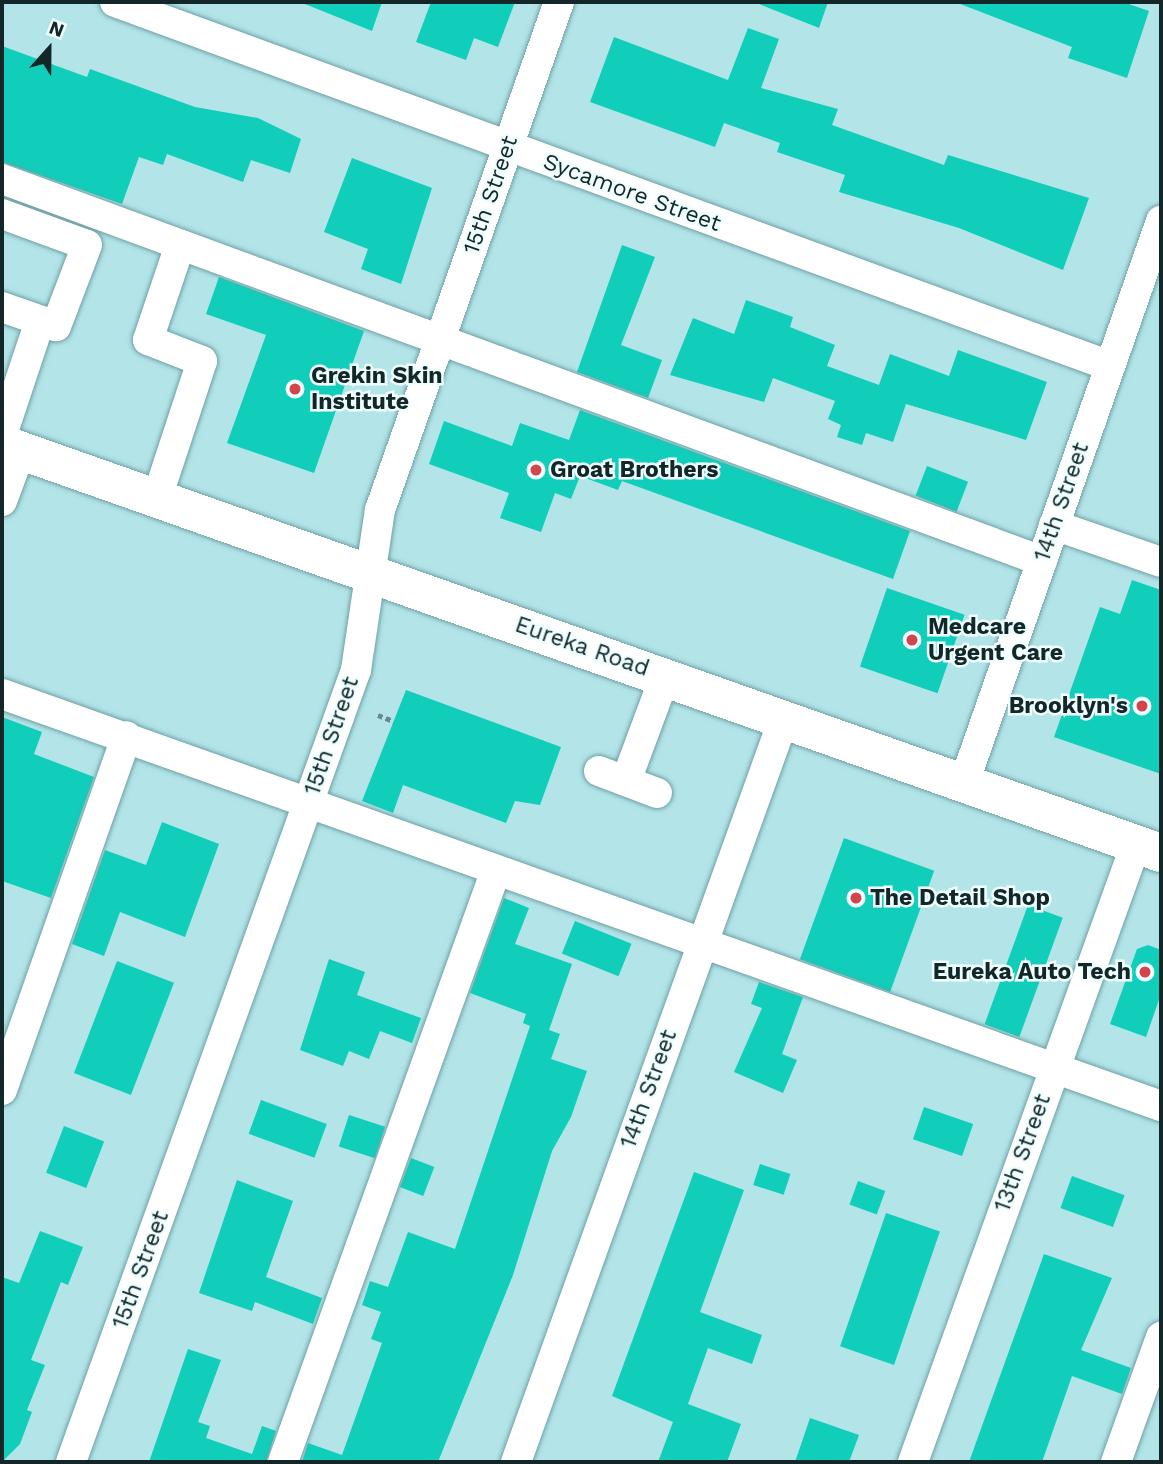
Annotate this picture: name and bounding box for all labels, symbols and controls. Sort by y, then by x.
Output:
north arrow [14,14,84,84]
text: N [46,16,67,42]
street label: 15th Street [458,132,524,258]
street label: Sycamore Street [539,148,725,238]
place label: Grekin Skin Institute [311,362,443,416]
marker: Grekin Skin Institute [285,379,305,399]
street label: 14th Street [1029,439,1095,565]
place label: Groat Brothers [550,456,719,484]
marker: Groat Brothers [528,462,544,478]
street label: Eureka Road [511,611,653,683]
place label: Medcare Urgent Care [928,613,1063,667]
marker: Medcare Urgent Care [902,630,922,650]
street label: 15th Street [299,673,365,799]
place label: Brooklyn's [1009,692,1128,720]
marker: Brooklyn's [1134,698,1150,714]
place label: The Detail Shop [870,884,1050,912]
marker: The Detail Shop [848,890,864,906]
place label: Eureka Auto Tech [932,958,1131,986]
marker: Eureka Auto Tech [1137,964,1153,980]
street label: 14th Street [615,1026,683,1152]
street label: 13th Street [989,1090,1057,1216]
street label: 15th Street [107,1207,175,1333]

